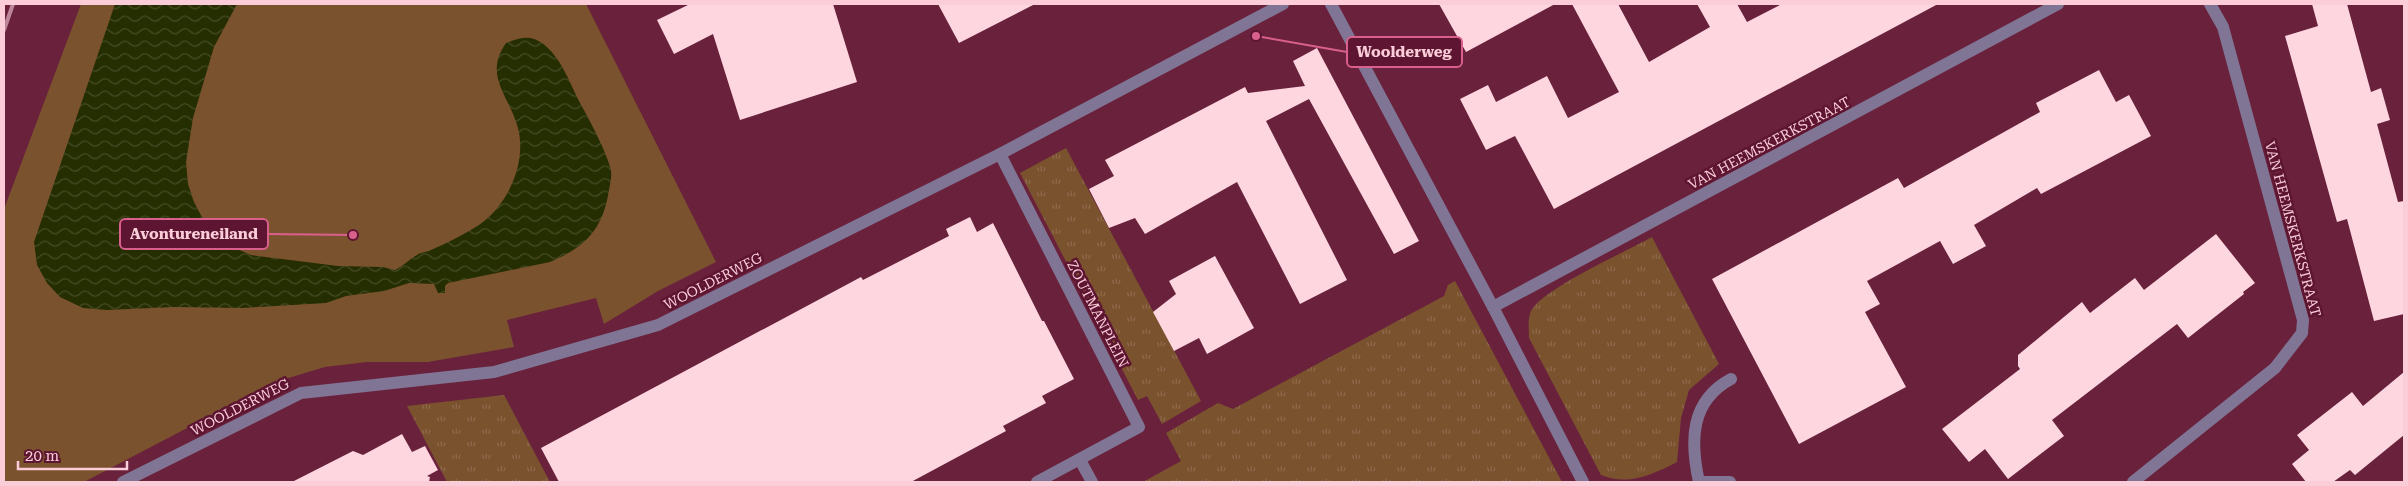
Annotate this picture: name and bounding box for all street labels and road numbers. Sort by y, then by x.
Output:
street label: VAN HEEMSKERKSTRAAT [1685,93,1853,193]
street label: VAN HEEMSKERKSTRAAT [2262,140,2324,318]
street label: WOOLDERWEG [661,249,765,313]
street label: ZOUTMANPLEIN [1064,258,1132,370]
street label: WOOLDERWEG [188,375,292,439]

